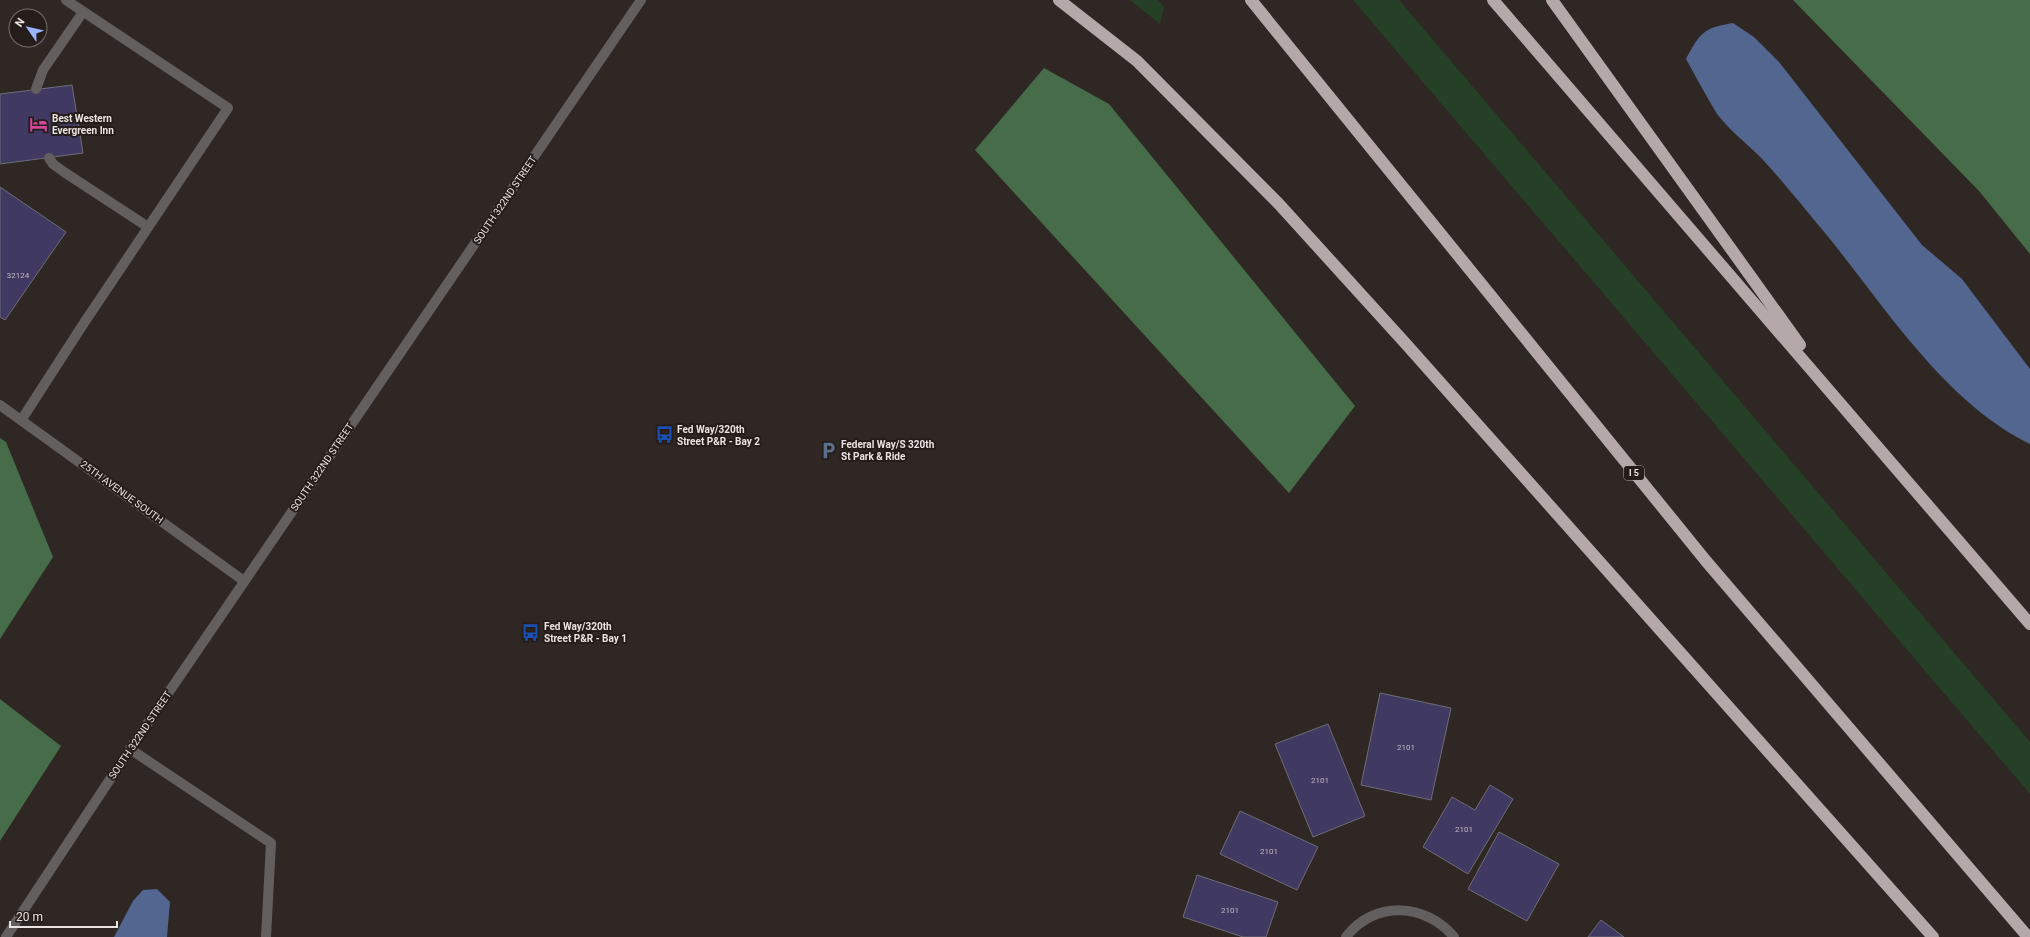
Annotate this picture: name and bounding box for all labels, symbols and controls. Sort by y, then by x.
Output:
north arrow [8,8,48,48]
text: N [13,16,28,30]
place label: Best Western Evergreen Inn [52,113,114,136]
hotel icon: Best Western Evergreen Inn [29,114,49,134]
street label: SOUTH 322ND STREET [472,154,538,246]
house number: 32124 [7,271,30,280]
street label: SOUTH 322ND STREET [289,421,355,513]
place label: Fed Way/320th Street P&R - Bay 2 [677,424,760,447]
bus stop icon: Fed Way/320th Street P&R - Bay 2 [654,425,674,445]
place label: Federal Way/S 320th St Park & Ride [841,439,935,462]
parking icon: Federal Way/S 320th St Park & Ride [818,440,838,460]
street label: 25TH AVENUE SOUTH [79,458,165,526]
road number: I 5 [1624,466,1644,480]
place label: Fed Way/320th Street P&R - Bay 1 [544,621,627,644]
bus stop icon: Fed Way/320th Street P&R - Bay 1 [521,622,541,642]
street label: SOUTH 322ND STREET [107,689,173,781]
house number: 2101 [1397,743,1415,752]
house number: 2101 [1311,776,1329,785]
house number: 2101 [1455,825,1473,834]
house number: 2101 [1260,847,1278,856]
scale bar [10,903,117,929]
house number: 2101 [1221,906,1239,915]
text: 20 m [16,910,43,924]

